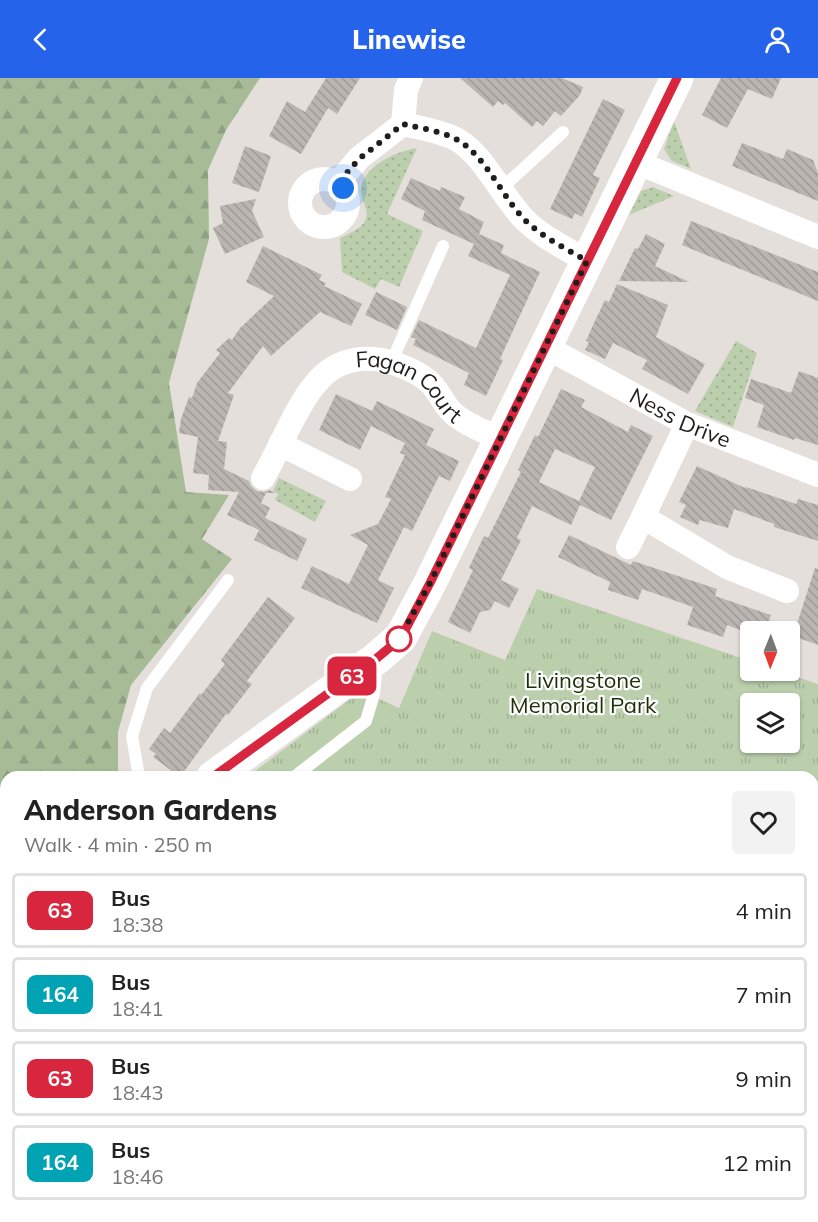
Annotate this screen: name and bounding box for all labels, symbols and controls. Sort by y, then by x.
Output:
text: Linewise [352,22,466,56]
icon: back [24,23,57,56]
icon: person [761,23,794,56]
your location [328,173,358,203]
street label: Fagan Court [355,345,468,429]
street label: Ness Drive [625,381,735,454]
north arrow [740,621,800,681]
map controls [740,621,800,753]
unlabelled marker [386,626,412,652]
line badge: 63 [325,656,379,696]
text: 63 [339,663,365,689]
park label: Livingstone Memorial Park [510,666,657,719]
button: layers [740,693,800,753]
button: heart [732,791,795,854]
text: Anderson Gardens [24,792,277,827]
text: Walk · 4 min · 250 m [24,832,212,857]
text: Bus [111,884,150,912]
text: 63 [47,897,73,923]
text: 4 min [736,897,792,925]
text: 18:38 [111,912,164,937]
text: Bus [111,968,150,996]
text: 164 [41,981,79,1007]
text: 7 min [736,981,792,1009]
text: 18:41 [111,996,164,1021]
text: Bus [111,1052,150,1080]
text: 63 [47,1065,73,1091]
text: 9 min [736,1065,792,1093]
text: 18:43 [111,1080,164,1105]
text: Bus [111,1136,150,1164]
text: 164 [41,1149,79,1175]
text: 12 min [722,1149,792,1177]
text: 18:46 [111,1164,164,1189]

